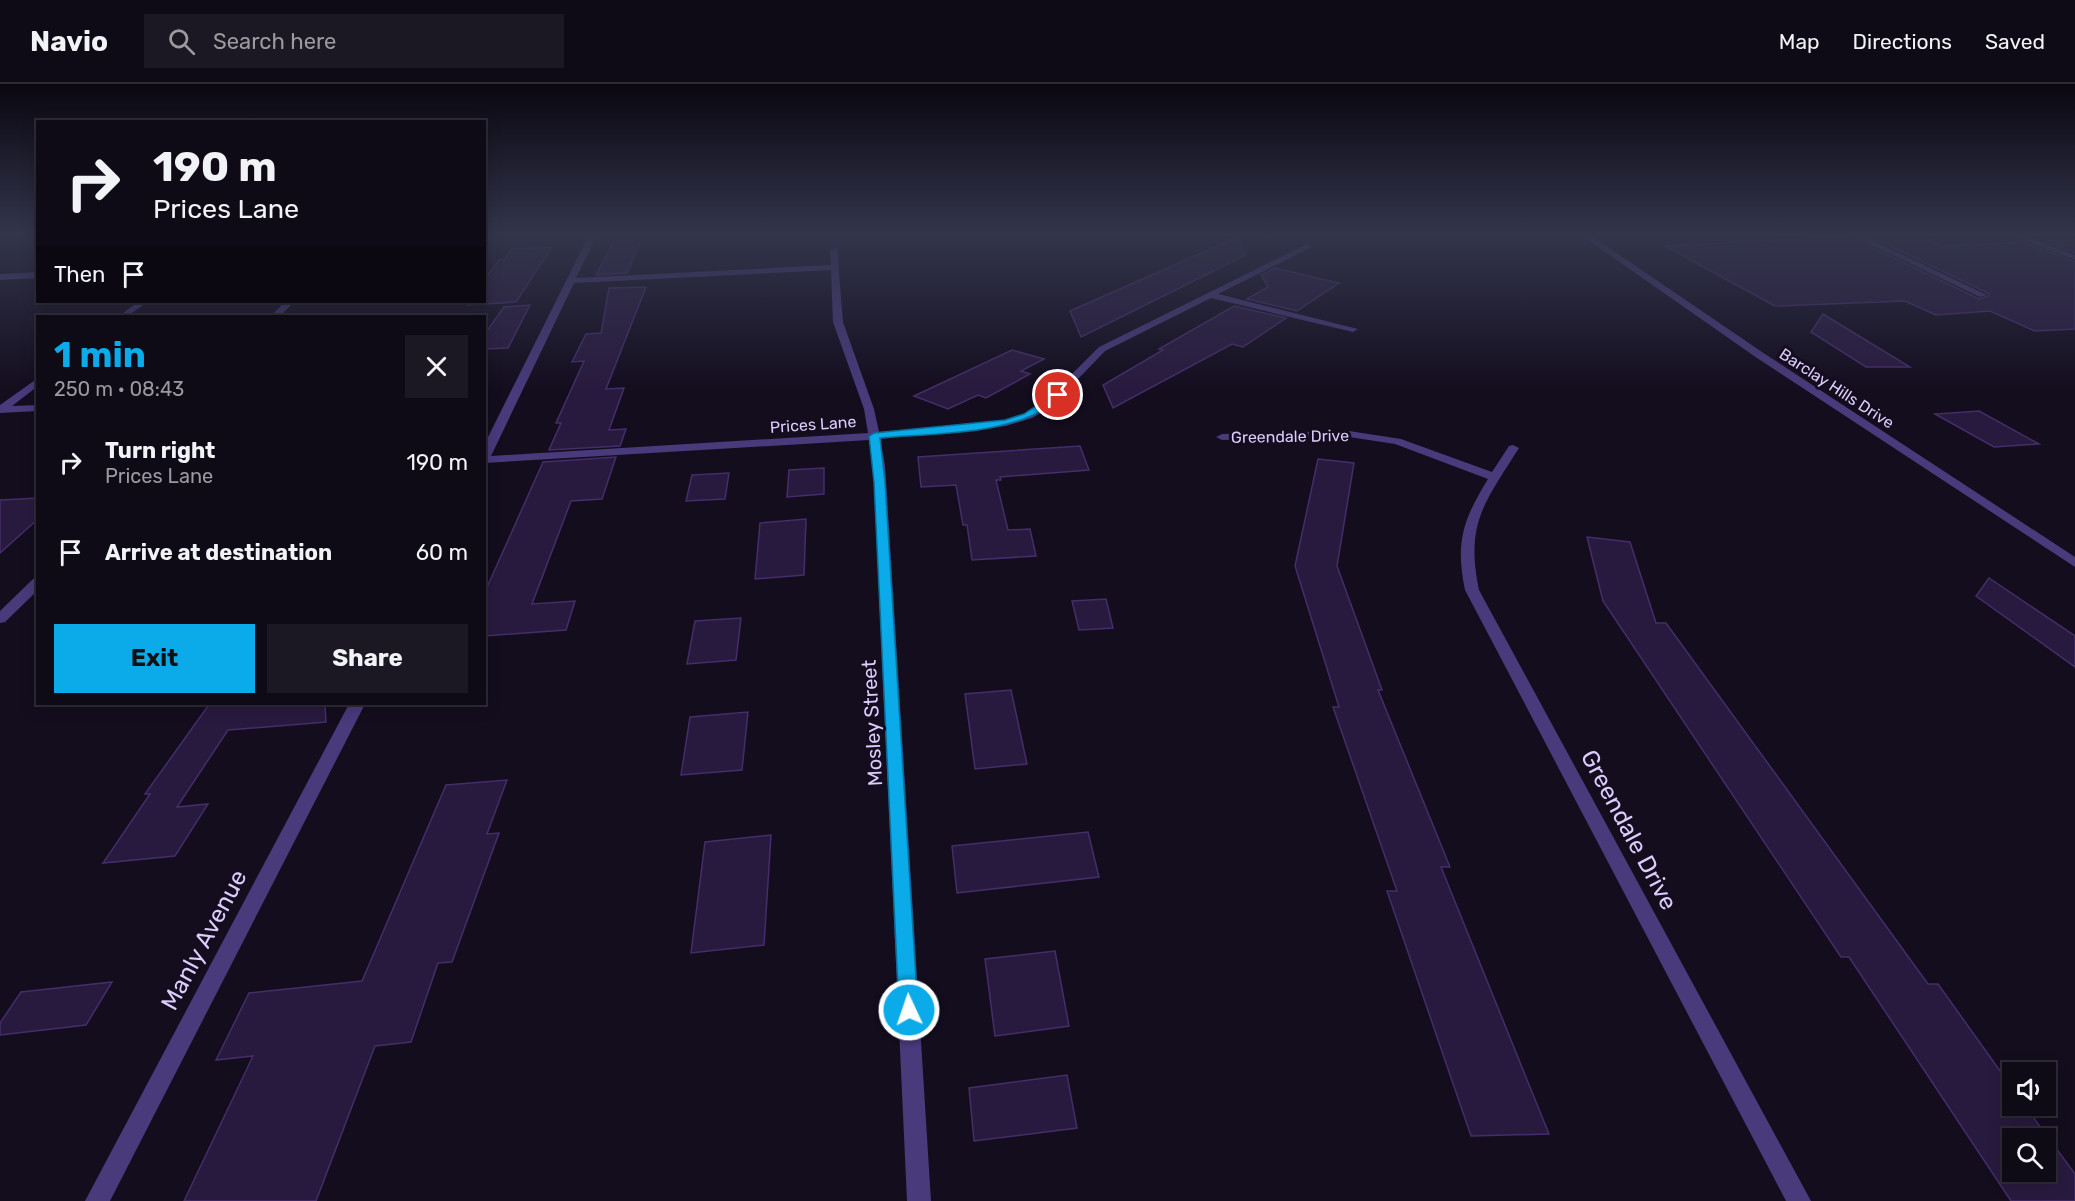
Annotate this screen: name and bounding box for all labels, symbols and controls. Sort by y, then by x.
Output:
search box [144,14,564,68]
text: Navio [30,25,108,58]
icon: search [165,25,198,58]
text: Search here [213,28,336,55]
text: Map [1779,29,1820,54]
text: Directions [1853,29,1952,54]
text: Saved [1985,29,2045,54]
text: 190 m [153,142,277,192]
icon: right [54,144,132,222]
text: Prices Lane [153,193,299,225]
icon: arrive [117,258,150,291]
text: Then [54,261,105,288]
text: 1 min [54,333,146,376]
button: close [405,335,468,398]
street label: Barclay Hills Drive [1776,344,1898,433]
pin [1032,369,1083,420]
text: 250 m · 08:43 [54,377,184,401]
icon: arrive [1041,378,1074,411]
street label: Prices Lane [769,412,857,437]
street label: Greendale Drive [1231,426,1349,447]
text: Turn right [105,437,215,464]
icon: right [54,446,87,479]
text: 190 m [407,449,468,476]
text: Prices Lane [105,464,213,488]
icon: arrive [54,536,87,569]
text: Arrive at destination [105,539,332,566]
text: 60 m [416,539,468,566]
button: Exit [54,624,255,693]
button: Share [267,624,468,693]
street label: Mosley Street [857,659,887,787]
street label: Greendale Drive [1575,745,1683,915]
street label: Manly Avenue [155,865,253,1015]
position arrow [877,978,941,1042]
map controls [2002,1062,2056,1182]
button: sound [2002,1062,2056,1116]
button: search [2002,1128,2056,1182]

